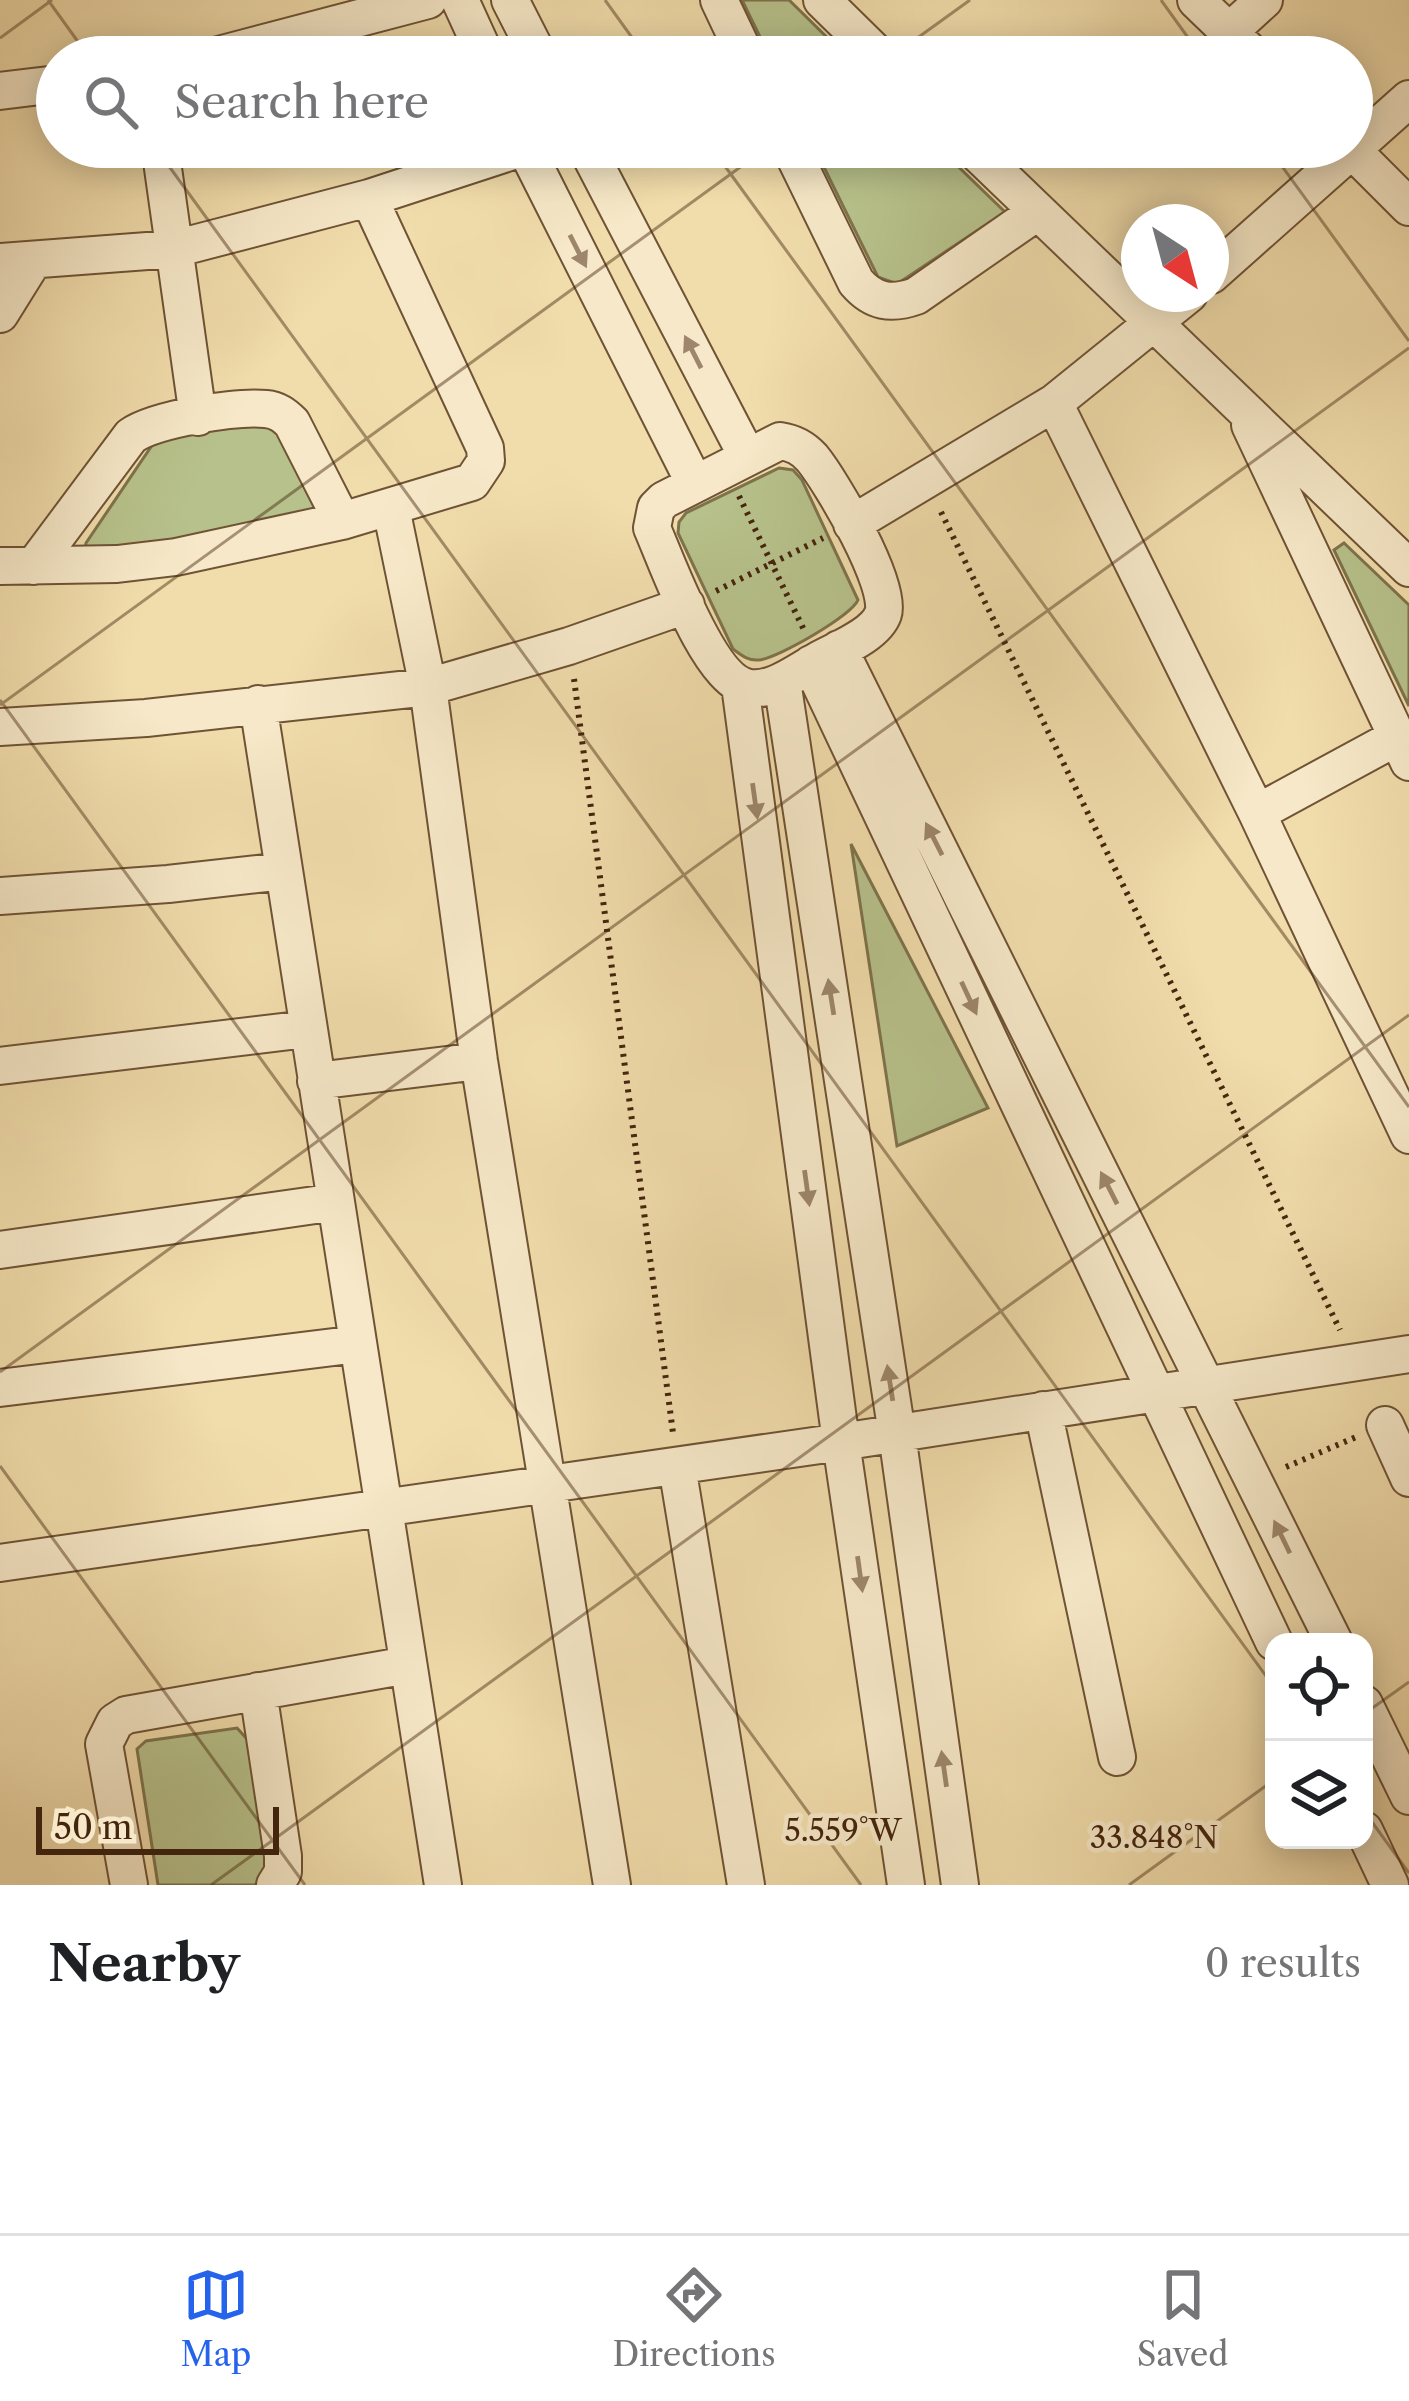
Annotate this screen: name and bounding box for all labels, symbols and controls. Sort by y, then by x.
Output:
search box [36,36,1373,168]
icon: search [78,69,144,135]
text: Search here [174,74,429,130]
north arrow [1121,204,1229,312]
one-way arrow [568,234,588,269]
one-way arrow [683,335,704,370]
one-way arrow [746,783,765,821]
one-way arrow [925,822,945,856]
one-way arrow [821,978,839,1016]
one-way arrow [959,981,979,1016]
one-way arrow [797,1170,816,1207]
one-way arrow [1099,1170,1119,1205]
one-way arrow [880,1364,899,1401]
one-way arrow [1273,1520,1293,1554]
one-way arrow [851,1556,870,1594]
map controls [1265,1633,1373,1849]
button: locate [1265,1633,1373,1741]
button: layers [1265,1741,1373,1849]
one-way arrow [934,1750,953,1787]
scale bar [36,1801,279,1854]
text: 50 m [54,1807,132,1848]
text: 5.559°W [784,1812,903,1849]
text: 33.848°N [1090,1819,1218,1856]
text: Nearby [48,1932,240,1994]
text: 0 results [1205,1939,1361,1987]
tab: Map [181,2262,251,2375]
tab: Directions [613,2262,776,2375]
tab: Saved [1137,2262,1228,2375]

